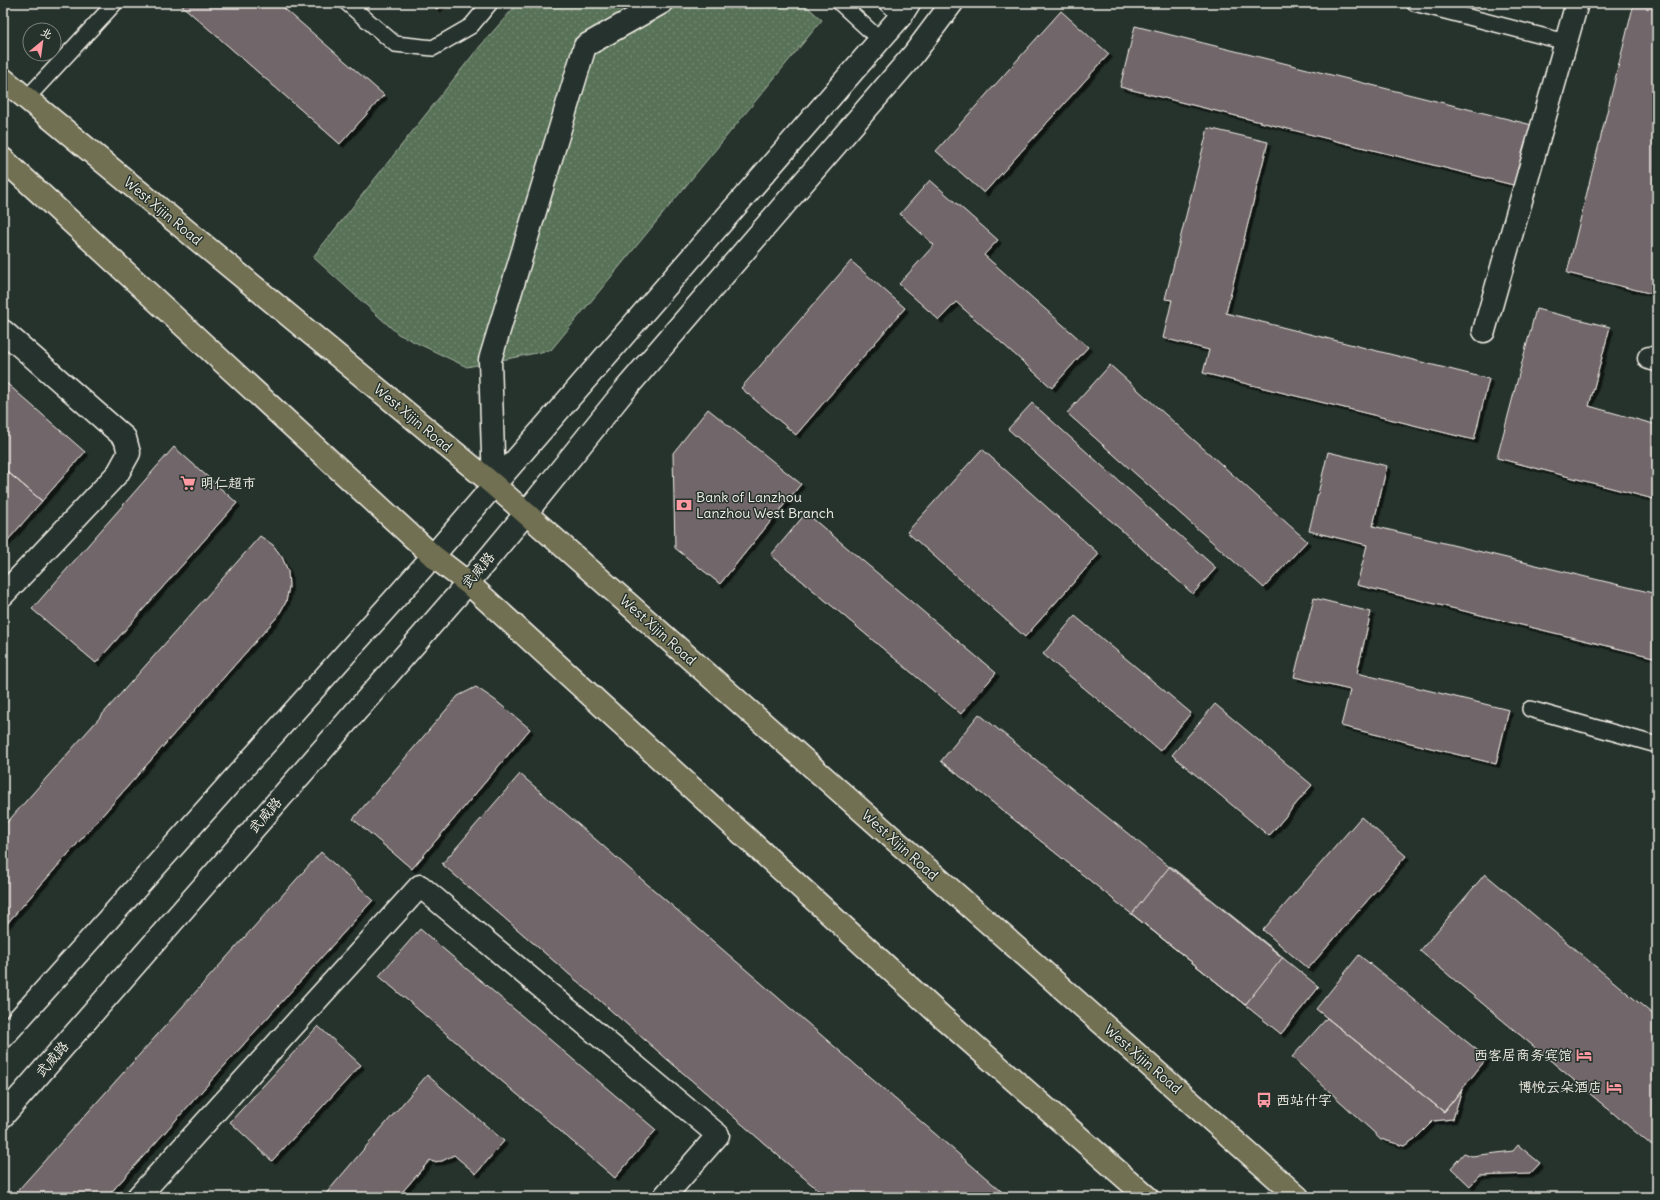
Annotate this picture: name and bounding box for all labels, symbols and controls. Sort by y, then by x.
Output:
north arrow [22,22,62,62]
text: 北 [39,24,55,42]
street label: West Xijin Road [120,173,206,249]
street label: West Xijin Road [370,380,456,456]
supermarket icon: 明仁超市 [179,474,197,492]
place label: 明仁超市 [200,474,256,492]
place label: Bank of Lanzhou Lanzhou West Branch [696,488,834,522]
bank icon: Bank of Lanzhou Lanzhou West Branch [675,496,693,514]
street label: 武威路 [458,548,498,592]
street label: West Xijin Road [616,591,700,669]
street label: 武威路 [244,793,286,837]
street label: West Xijin Road [858,806,942,884]
street label: West Xijin Road [1101,1021,1185,1097]
street label: 武威路 [31,1037,73,1081]
place label: 西客居商务宾馆 [1474,1046,1572,1064]
hotel icon: 西客居商务宾馆 [1575,1046,1593,1064]
place label: 博悦云朵酒店 [1518,1078,1602,1096]
hotel icon: 博悦云朵酒店 [1605,1078,1623,1096]
bus stop icon: 西站什字 [1255,1091,1273,1109]
place label: 西站什字 [1276,1091,1332,1109]

